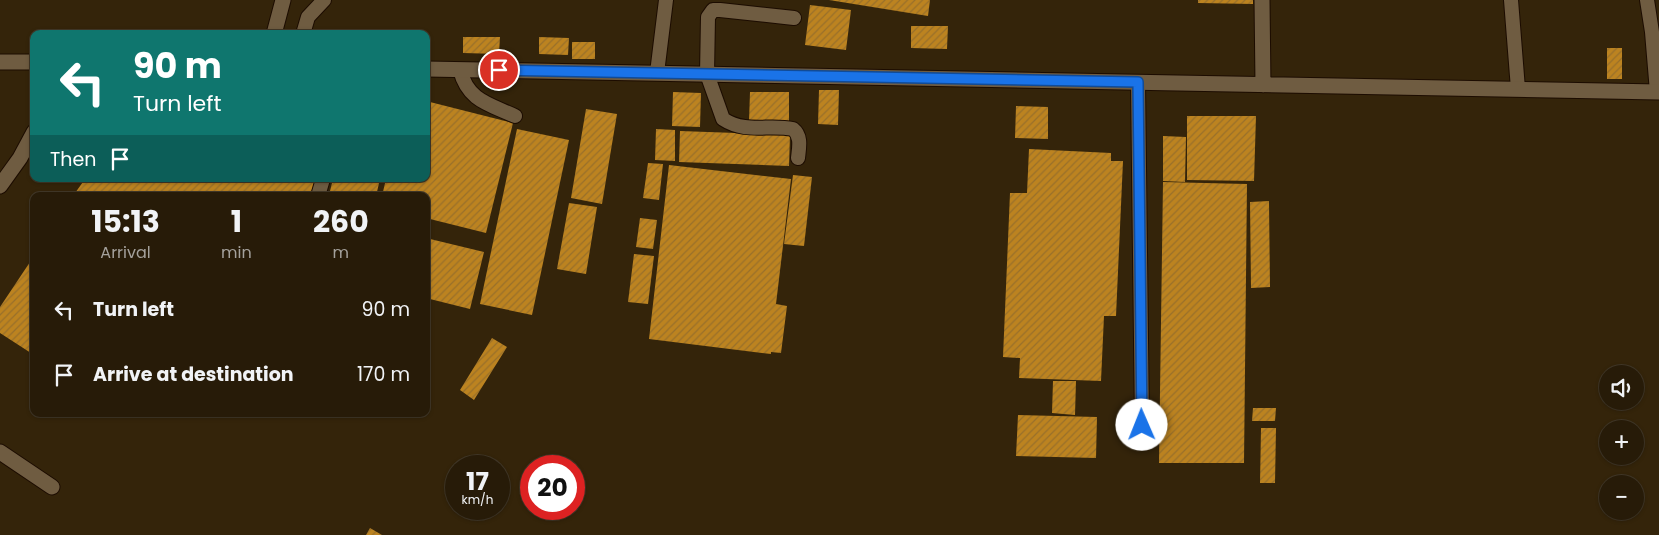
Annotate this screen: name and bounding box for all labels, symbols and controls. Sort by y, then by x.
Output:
text: 90 m [133,41,222,90]
pin [478,49,520,91]
icon: left [50,50,115,115]
icon: arrive [485,56,513,84]
text: Turn left [133,88,221,119]
icon: arrive [106,145,134,173]
text: Then [50,146,96,173]
text: 15:13 [91,200,160,243]
text: 1 [231,200,242,243]
text: 260 [313,200,369,243]
text: Arrival [100,241,151,264]
text: min [221,241,252,264]
text: m [333,241,349,264]
icon: left [50,296,78,324]
text: Turn left [93,296,174,323]
text: 90 m [361,296,410,323]
icon: arrive [50,361,78,389]
text: Arrive at destination [93,361,294,388]
text: 170 m [357,361,410,388]
map controls [1599,365,1644,520]
button: sound [1599,365,1644,410]
position arrow [1115,398,1167,450]
button: + [1599,420,1644,465]
speed limit sign: 20 [520,455,585,520]
text: 17 [466,464,489,499]
button: − [1599,475,1644,520]
text: km/h [462,491,493,508]

